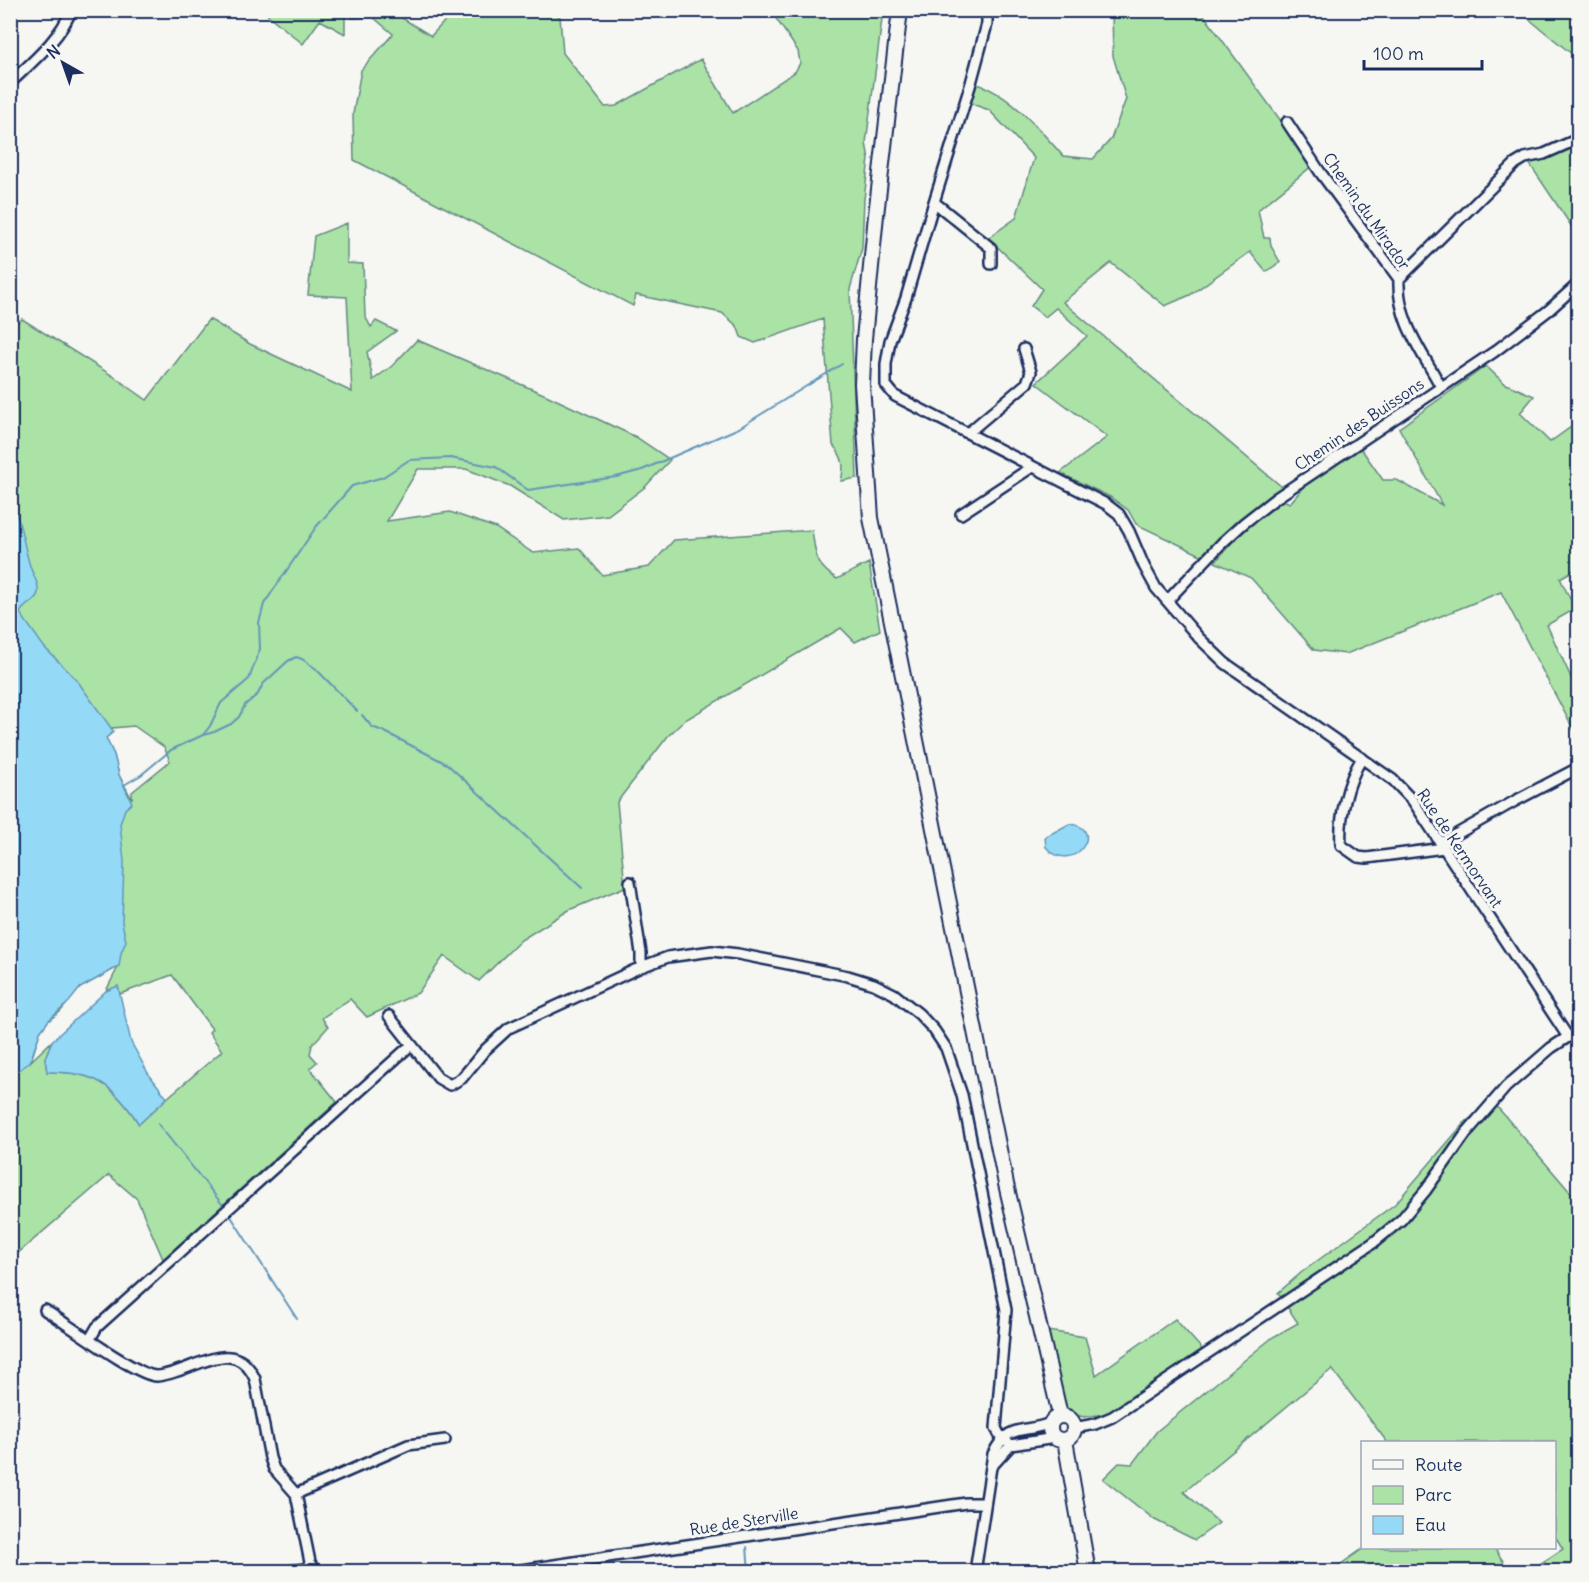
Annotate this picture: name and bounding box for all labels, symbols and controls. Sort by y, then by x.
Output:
north arrow [33,33,93,93]
scale bar [1364,33,1482,71]
text: N [43,40,64,63]
text: 100 m [1373,42,1424,65]
street label: Chemin du Mirador [1319,149,1415,274]
street label: Chemin des Buissons [1291,373,1427,475]
street label: Rue de Kermorvant [1413,785,1508,912]
legend [1361,1441,1556,1549]
text: Route [1415,1453,1463,1476]
text: Parc [1415,1483,1452,1506]
street label: Rue de Sterville [688,1503,800,1539]
text: Eau [1415,1513,1446,1536]

